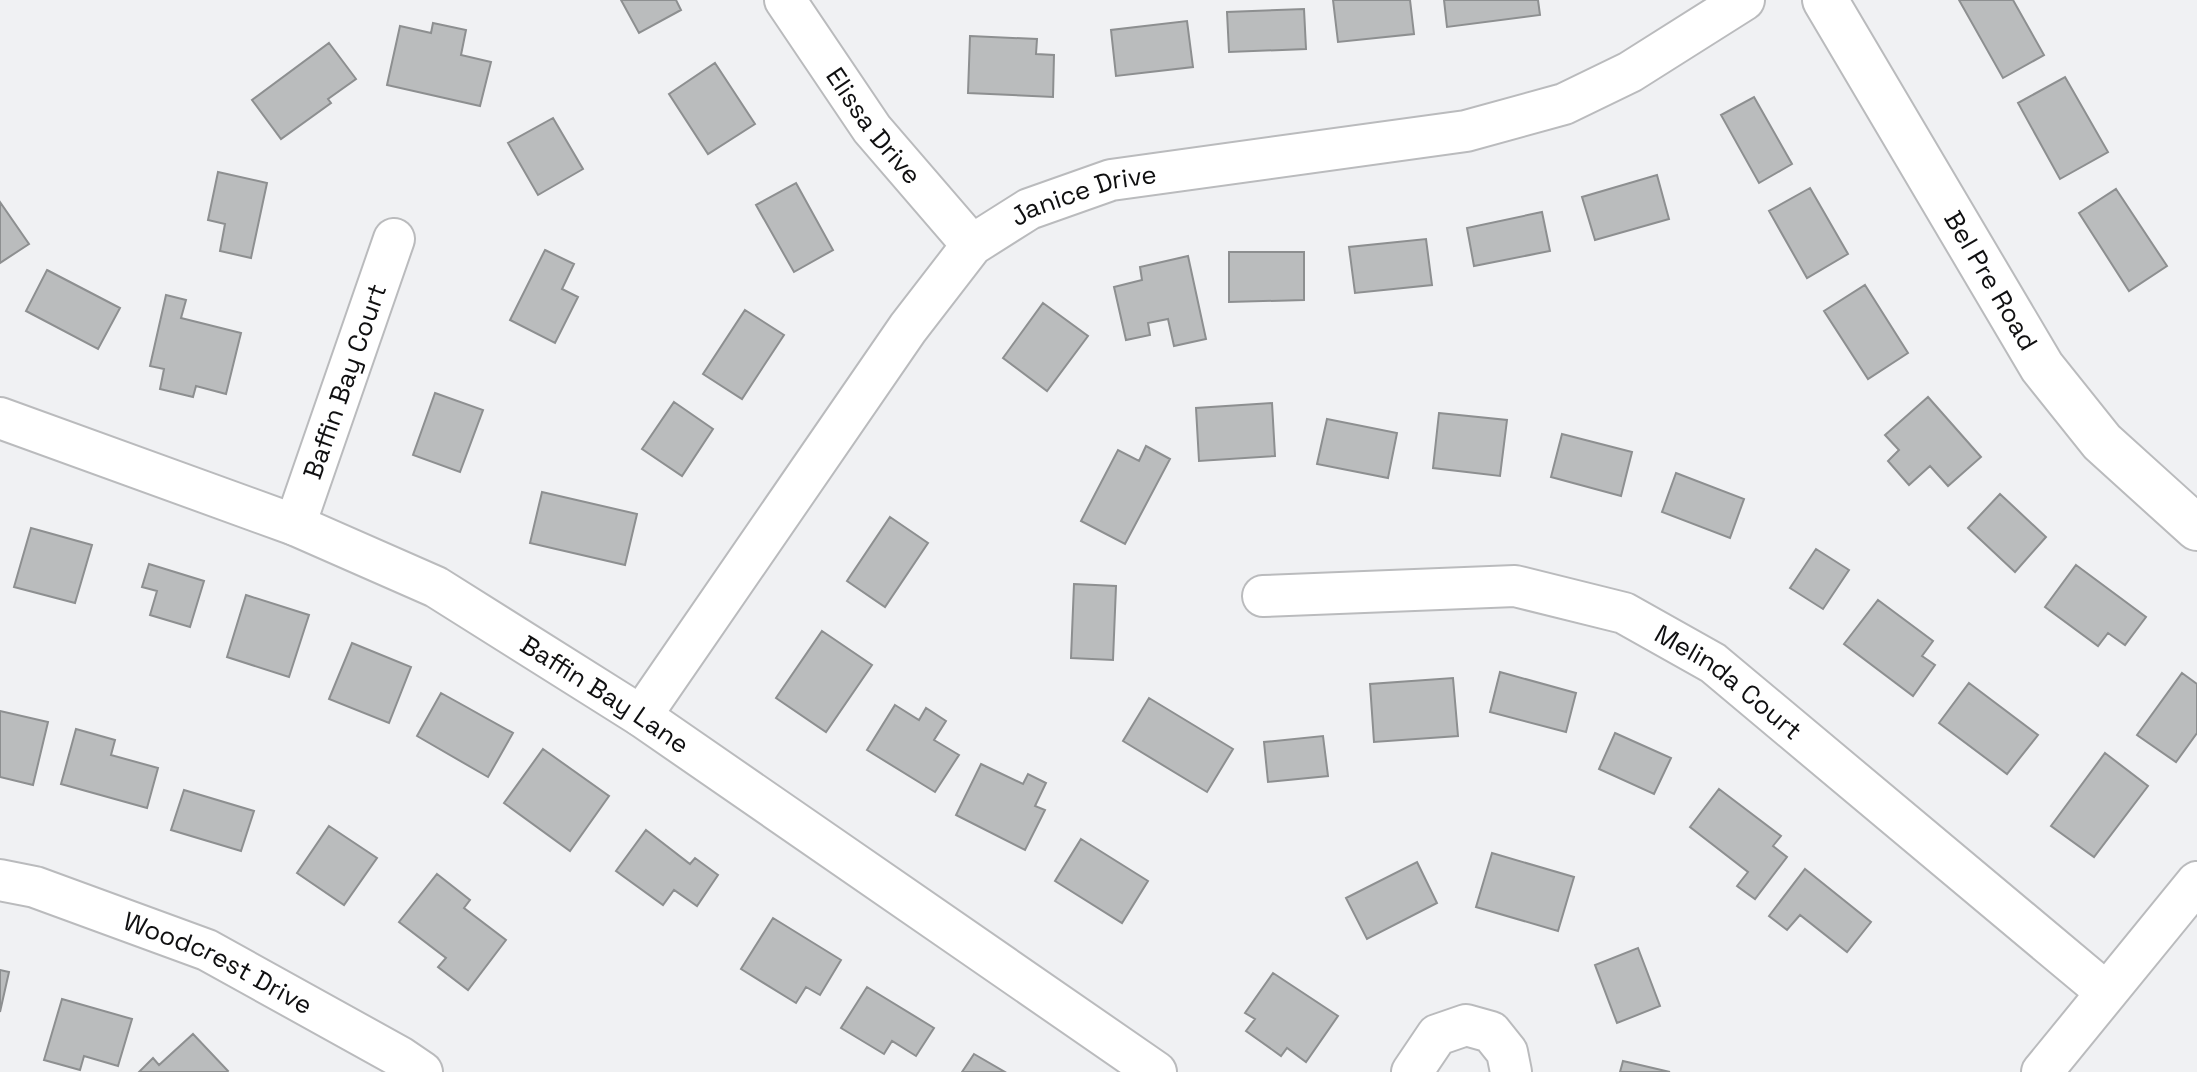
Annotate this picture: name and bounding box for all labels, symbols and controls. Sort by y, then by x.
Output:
street label: Elissa Drive [818,61,929,191]
street label: Janice Drive [1004,157,1159,234]
street label: Bel Pre Road [1936,205,2045,357]
street label: Baffin Bay Court [295,279,394,484]
street label: Melinda Court [1649,617,1809,747]
street label: Baffin Bay Lane [514,627,696,761]
street label: Woodcrest Drive [119,904,319,1022]

